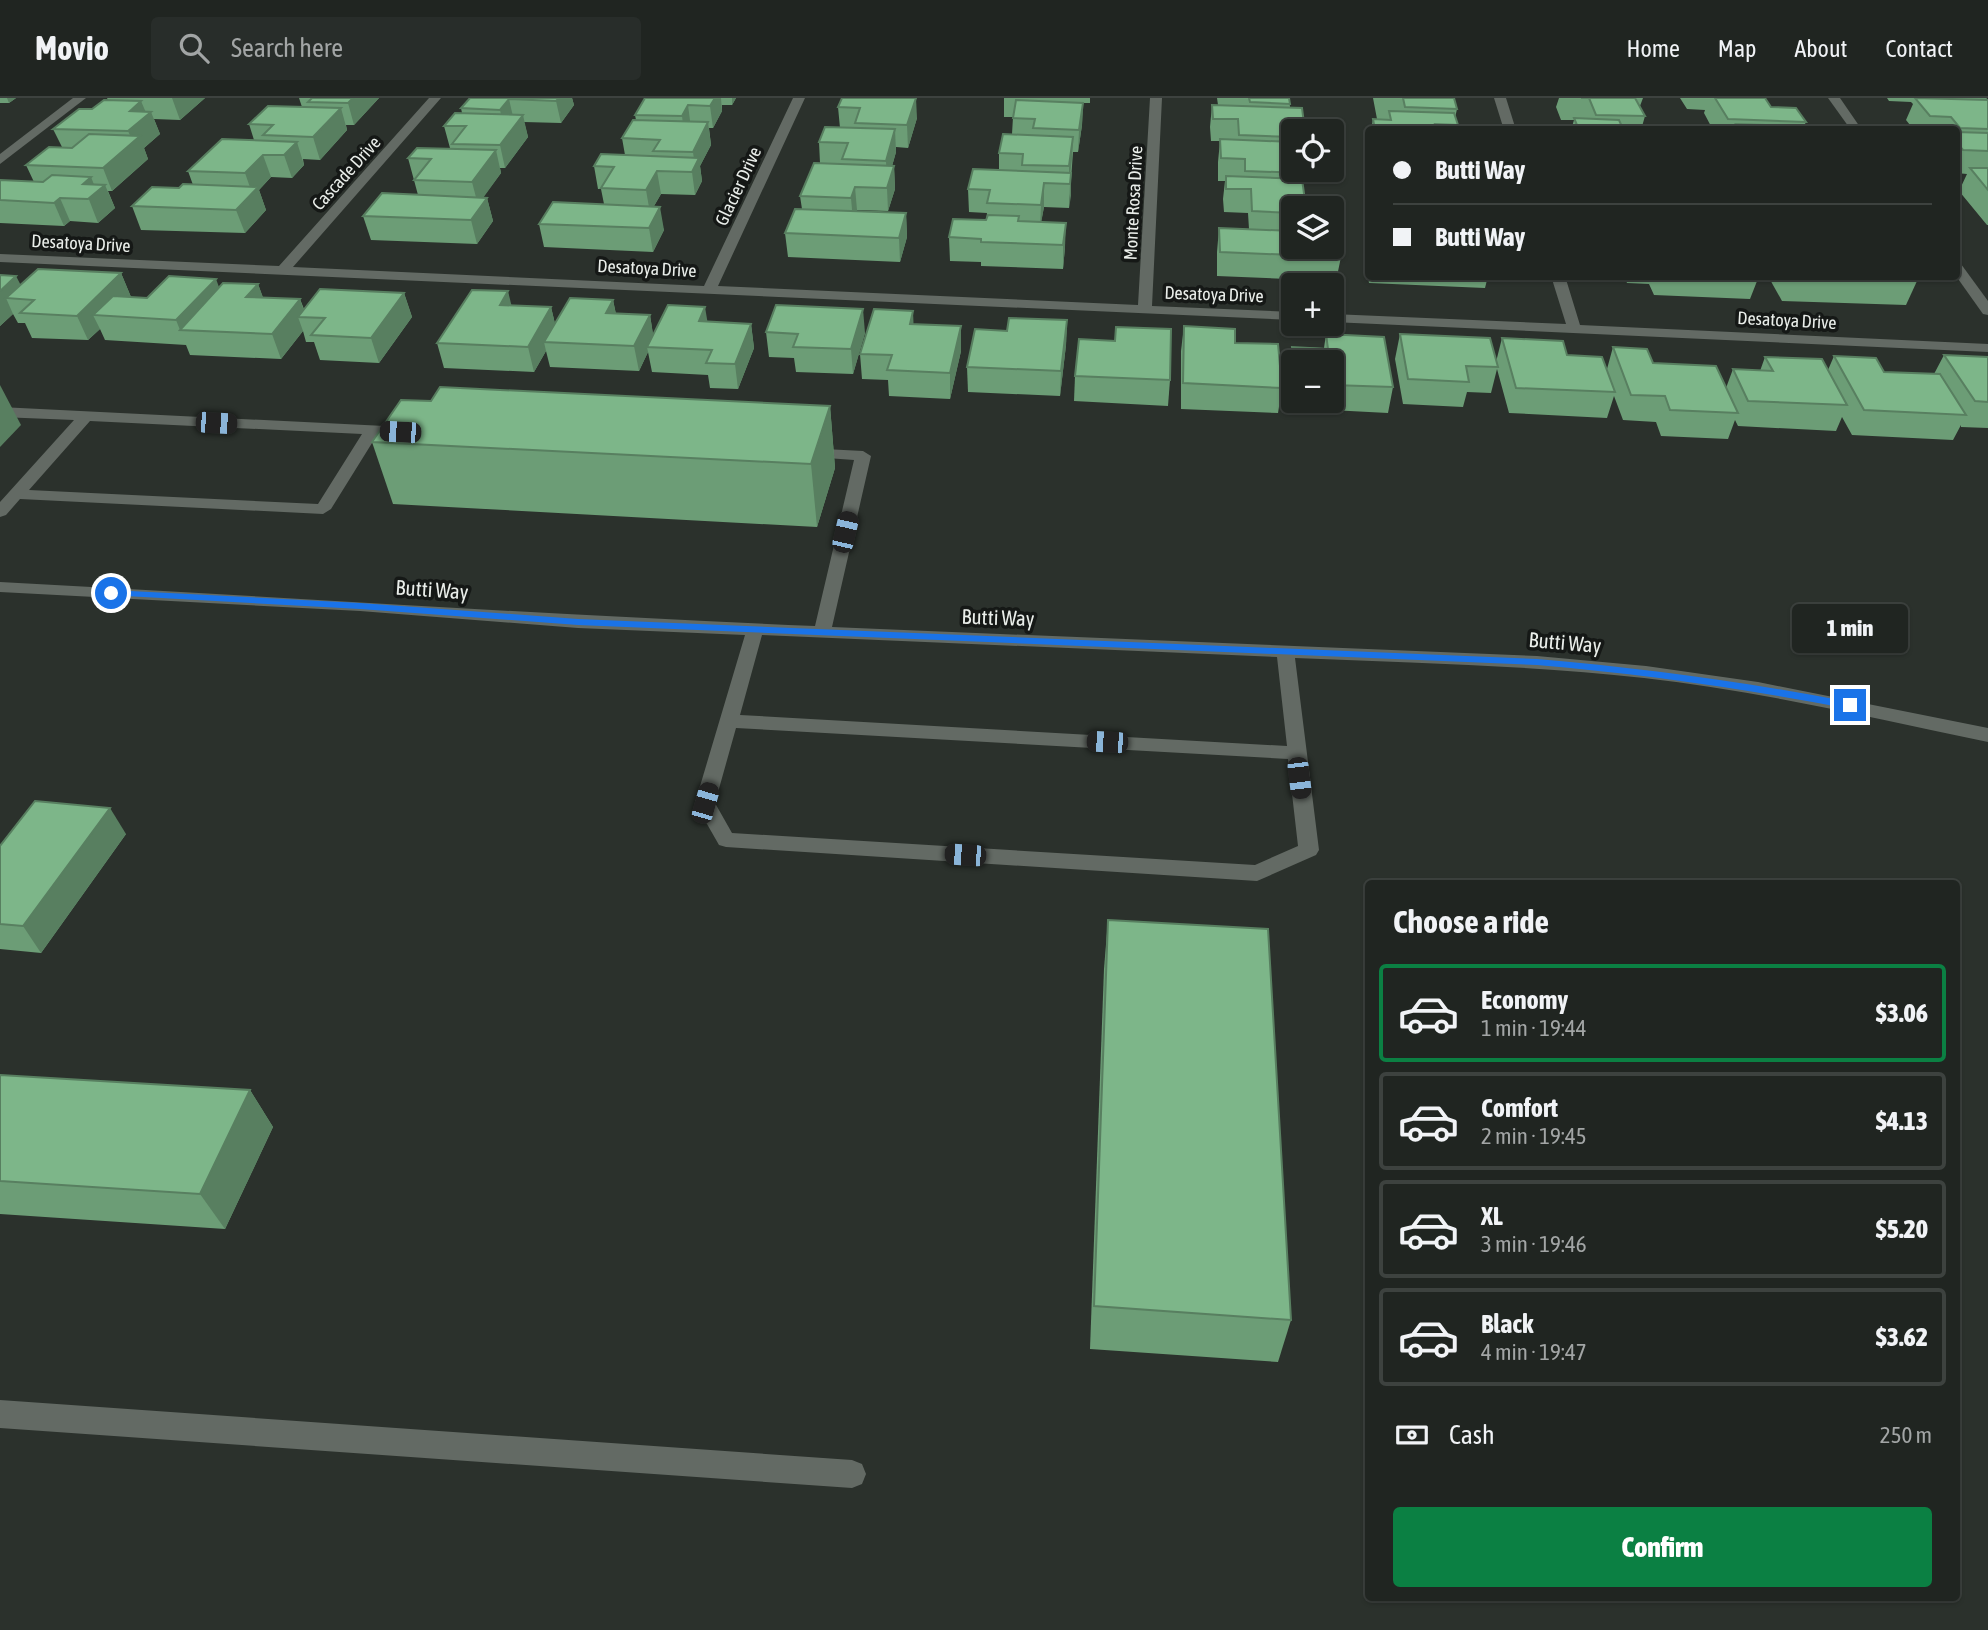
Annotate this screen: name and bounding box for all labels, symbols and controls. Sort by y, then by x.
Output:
search box [151,17,641,80]
text: Movio [35,29,109,67]
icon: search [175,29,213,67]
text: Search here [231,33,343,63]
text: Home [1626,35,1680,62]
text: Map [1718,35,1756,62]
text: About [1794,35,1847,62]
text: Contact [1885,35,1953,62]
map controls [1281,119,1344,413]
button: locate [1281,119,1344,182]
street label: Cascade Drive [307,132,385,214]
street label: Glacier Drive [711,143,765,229]
street label: Monte Rosa Drive [1120,145,1146,261]
text: Butti Way [1435,155,1525,185]
button: layers [1281,196,1344,259]
text: Butti Way [1435,222,1525,252]
street label: Desatoya Drive [31,230,131,256]
street label: Desatoya Drive [597,255,697,281]
button: + [1281,273,1344,336]
street label: Desatoya Drive [1164,282,1264,306]
street label: Desatoya Drive [1737,307,1837,333]
button: − [1281,350,1344,413]
car [195,411,238,435]
car [379,420,422,444]
car [831,509,860,555]
street label: Butti Way [395,574,470,604]
route start [95,577,127,609]
callout: 1 min [1792,603,1908,652]
street label: Butti Way [961,604,1035,630]
text: 1 min [1827,615,1873,641]
street label: Butti Way [1528,627,1603,657]
route end [1834,689,1866,721]
car [1086,730,1129,754]
car [1287,756,1312,800]
car [690,780,721,826]
car [944,843,987,867]
text: Choose a ride [1393,903,1549,940]
icon: car [1397,982,1460,1045]
text: Economy [1481,985,1568,1015]
text: $3.06 [1876,998,1928,1028]
text: 1 min · 19:44 [1481,1015,1587,1041]
icon: car [1397,1090,1460,1153]
text: Comfort [1481,1093,1558,1123]
text: $4.13 [1876,1106,1928,1136]
text: 2 min · 19:45 [1481,1123,1587,1149]
icon: car [1397,1198,1460,1261]
text: XL [1481,1201,1503,1231]
text: $5.20 [1876,1214,1928,1244]
text: 3 min · 19:46 [1481,1231,1587,1257]
icon: car [1397,1306,1460,1369]
text: Black [1481,1309,1533,1339]
text: $3.62 [1876,1322,1928,1352]
text: 4 min · 19:47 [1481,1339,1587,1365]
icon: cash [1393,1416,1431,1454]
text: Cash [1449,1420,1495,1450]
text: 250 m [1880,1422,1932,1448]
button: Confirm [1393,1507,1932,1587]

